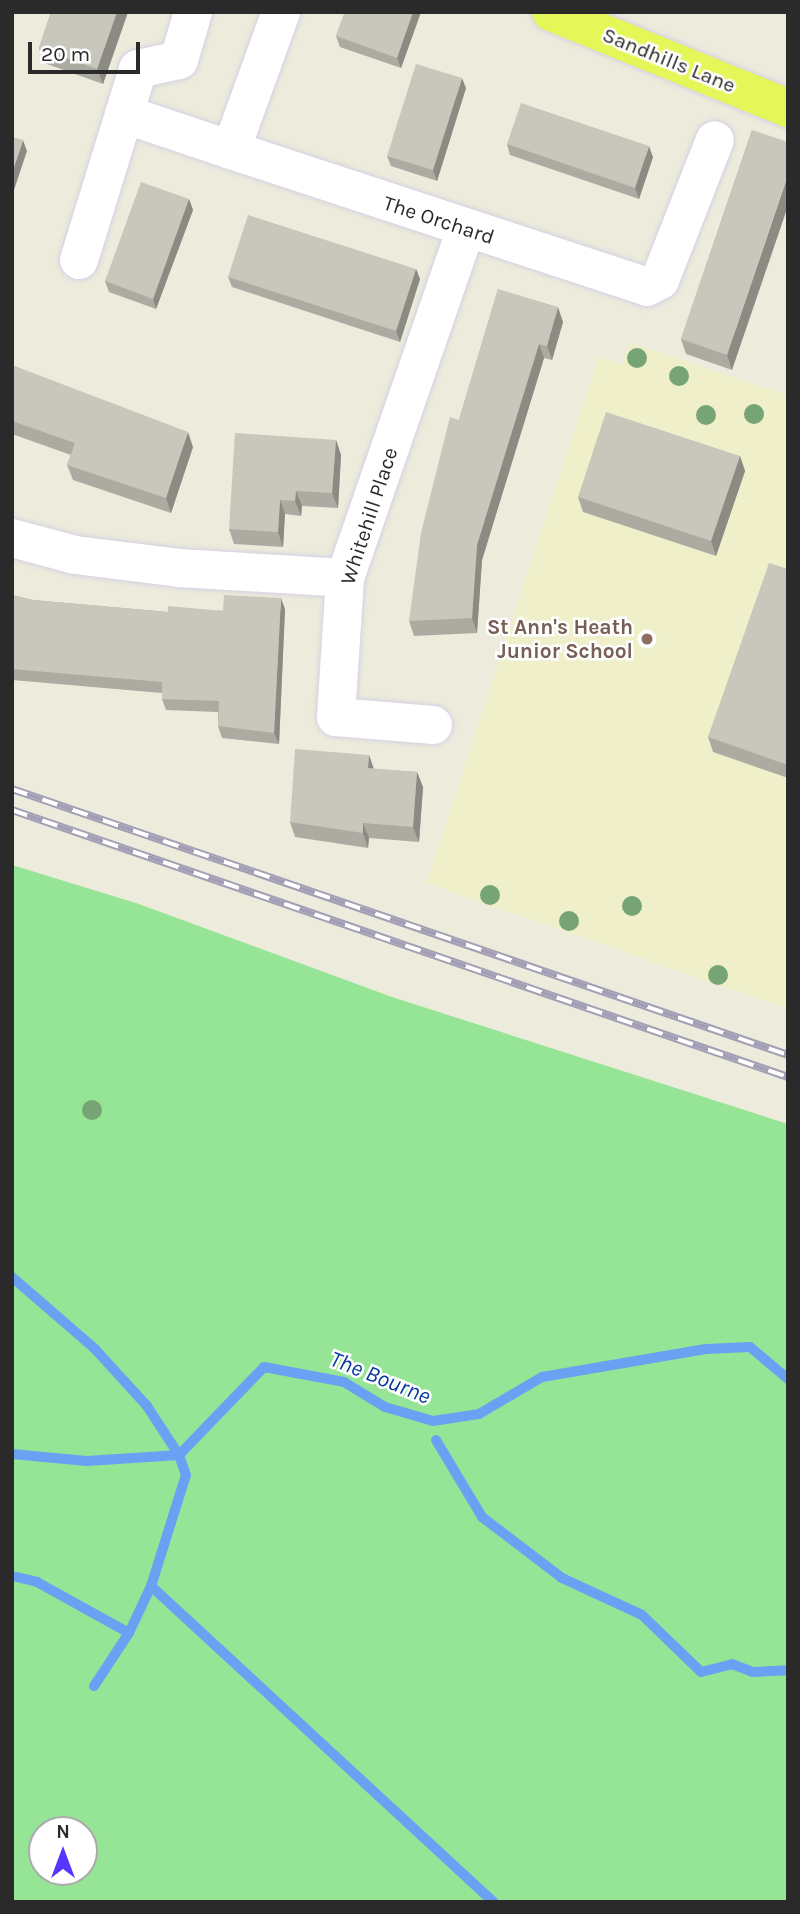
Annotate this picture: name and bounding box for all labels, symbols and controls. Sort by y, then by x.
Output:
street label: Sandhills Lane [599,22,739,98]
scale bar [32,28,144,72]
text: 20 m [41,42,90,66]
street label: The Orchard [380,190,498,250]
street label: Whitehill Place [335,444,403,588]
place label: St Ann's Heath Junior School [487,614,633,664]
marker: St Ann's Heath Junior School [639,631,655,647]
water label: The Bourne [326,1345,434,1411]
north arrow [28,1816,98,1886]
text: N [56,1821,70,1843]

